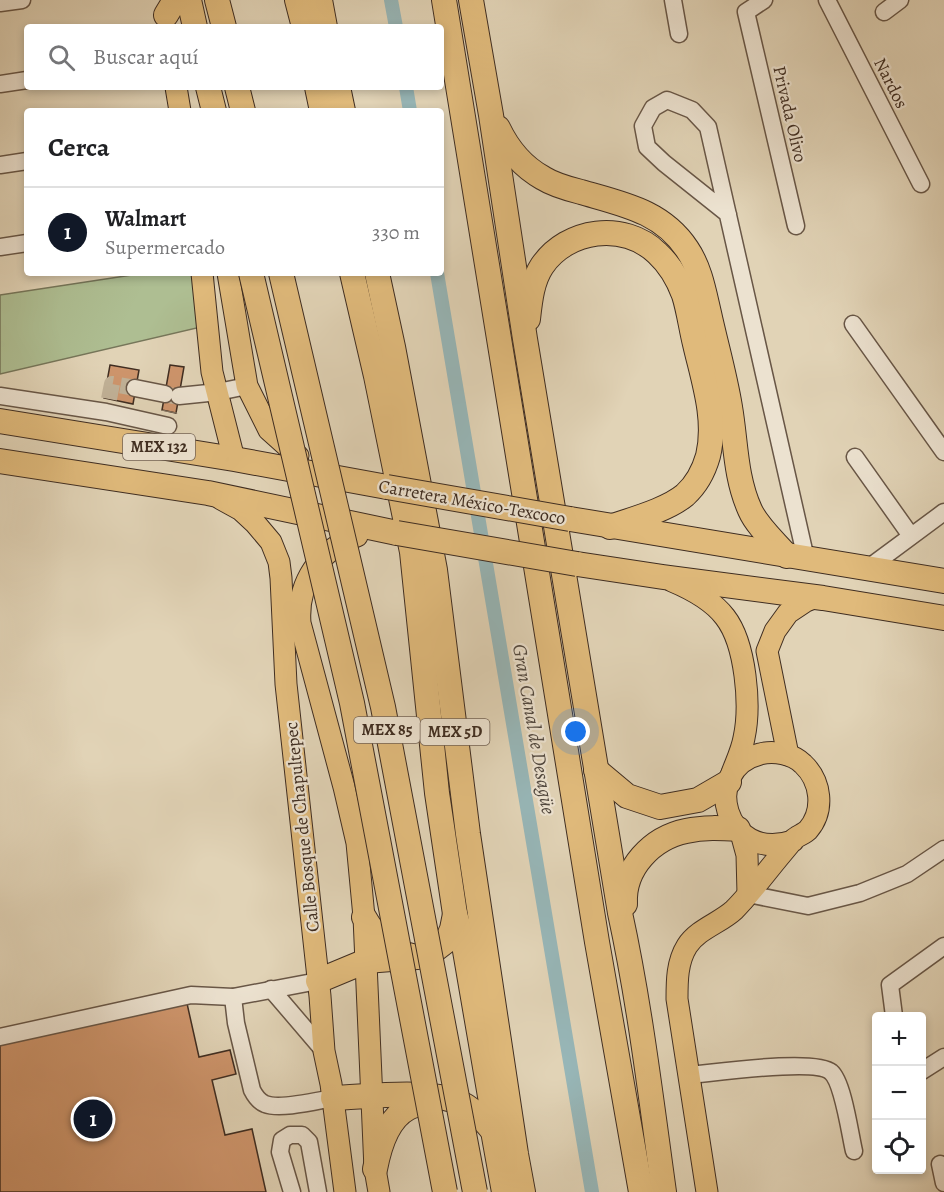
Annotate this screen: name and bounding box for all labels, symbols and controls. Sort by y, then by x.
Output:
search box [24,24,444,90]
icon: search [45,41,78,74]
text: Buscar aquí [93,42,199,72]
street label: Nardos [868,54,914,112]
street label: Privada Olivo [767,64,813,165]
text: Cerca [48,130,110,165]
text: Walmart [105,204,186,234]
text: 1 [64,219,71,246]
text: 330 m [372,219,420,246]
text: Supermercado [105,234,225,261]
road number: MEX 132 [123,434,195,460]
street label: Carretera México-Texcoco [377,474,567,530]
water label: Gran Canal de Desagüe [506,642,562,816]
road number: MEX 85 [354,717,420,743]
your location [561,717,590,746]
road number: MEX 5D [420,719,490,745]
street label: Calle Bosque de Chapultepec [279,721,325,933]
map controls [872,1012,926,1174]
button: + [872,1012,926,1066]
button: − [872,1066,926,1120]
pin: 1 [74,1096,112,1142]
button: locate [872,1120,926,1174]

